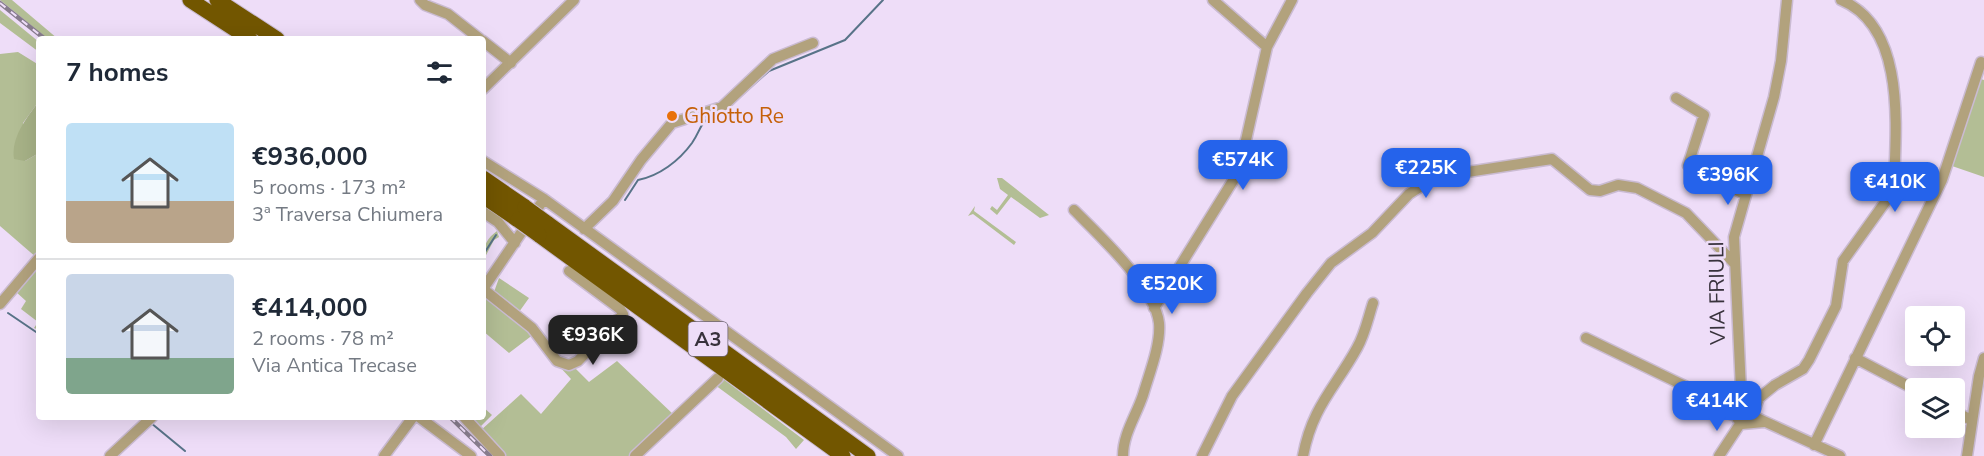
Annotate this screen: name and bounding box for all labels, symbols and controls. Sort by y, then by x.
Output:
text: 7 homes [66,55,168,90]
icon: filters [423,56,456,89]
place label: Ghiotto Re [684,102,784,130]
marker: Ghiotto Re [665,109,679,123]
text: €936,000 [252,139,368,174]
pin: €574K [1201,140,1285,191]
text: €574K [1212,146,1274,173]
icon: home [114,147,186,219]
pin: €225K [1384,148,1468,199]
text: €225K [1395,154,1457,181]
pin: €396K [1686,155,1770,206]
text: €396K [1697,161,1759,188]
pin: €410K [1853,162,1937,213]
text: €410K [1864,168,1926,195]
text: 5 rooms · 173 m² [252,174,406,201]
text: 3ª Traversa Chiumera [252,201,443,228]
street label: VIA FRIULI [1702,241,1732,346]
pin: €520K [1130,264,1214,315]
text: €520K [1141,270,1203,297]
text: €414,000 [252,290,368,325]
icon: home [114,298,186,370]
map controls [1905,306,1965,438]
button: locate [1905,306,1965,366]
pin: €936K [551,315,635,366]
text: €936K [562,321,624,348]
road number: A3 [688,322,728,356]
text: 2 rooms · 78 m² [252,325,394,352]
text: Via Antica Trecase [252,352,417,379]
button: layers [1905,378,1965,438]
pin: €414K [1675,381,1759,432]
text: €414K [1686,387,1748,414]

